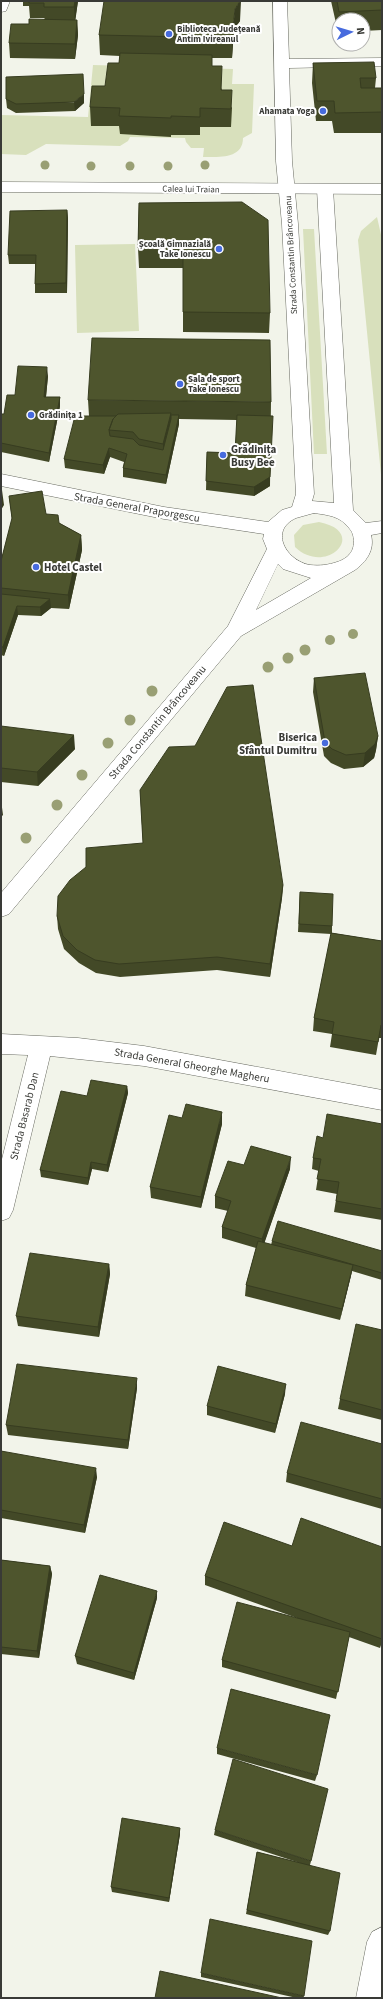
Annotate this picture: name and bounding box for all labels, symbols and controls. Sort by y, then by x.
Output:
north arrow [331,12,371,52]
place label: Biblioteca Județeană Antim Ivireanul [176,23,261,46]
text: N [353,27,368,35]
marker: Biblioteca Județeană Antim Ivireanul [164,29,174,39]
place label: Ahamata Yoga [258,105,315,118]
marker: Ahamata Yoga [318,106,328,116]
street label: Calea lui Traian [162,183,220,197]
street label: Strada Constantin Brâncoveanu [282,195,301,314]
place label: Școală Gimnazială Take Ionescu [139,238,211,261]
marker: Școală Gimnazială Take Ionescu [214,244,224,254]
place label: Sala de sport Take Ionescu [188,373,240,396]
marker: Sala de sport Take Ionescu [175,379,185,389]
place label: Grădinița 1 [39,409,83,422]
marker: Grădinița 1 [26,410,36,420]
place label: Grădinița Busy Bee [231,442,277,470]
marker: Grădinița Busy Bee [218,450,228,460]
street label: Strada General Praporgescu [73,489,201,526]
place label: Hotel Castel [44,560,103,575]
marker: Hotel Castel [31,562,41,572]
street label: Strada Constantin Brâncoveanu [105,662,210,783]
place label: Biserica Sfântul Dumitru [239,730,317,758]
marker: Biserica Sfântul Dumitru [320,738,330,748]
street label: Strada General Gheorghe Magheru [113,1044,271,1087]
street label: Strada Basarab Dan [6,1071,43,1162]

